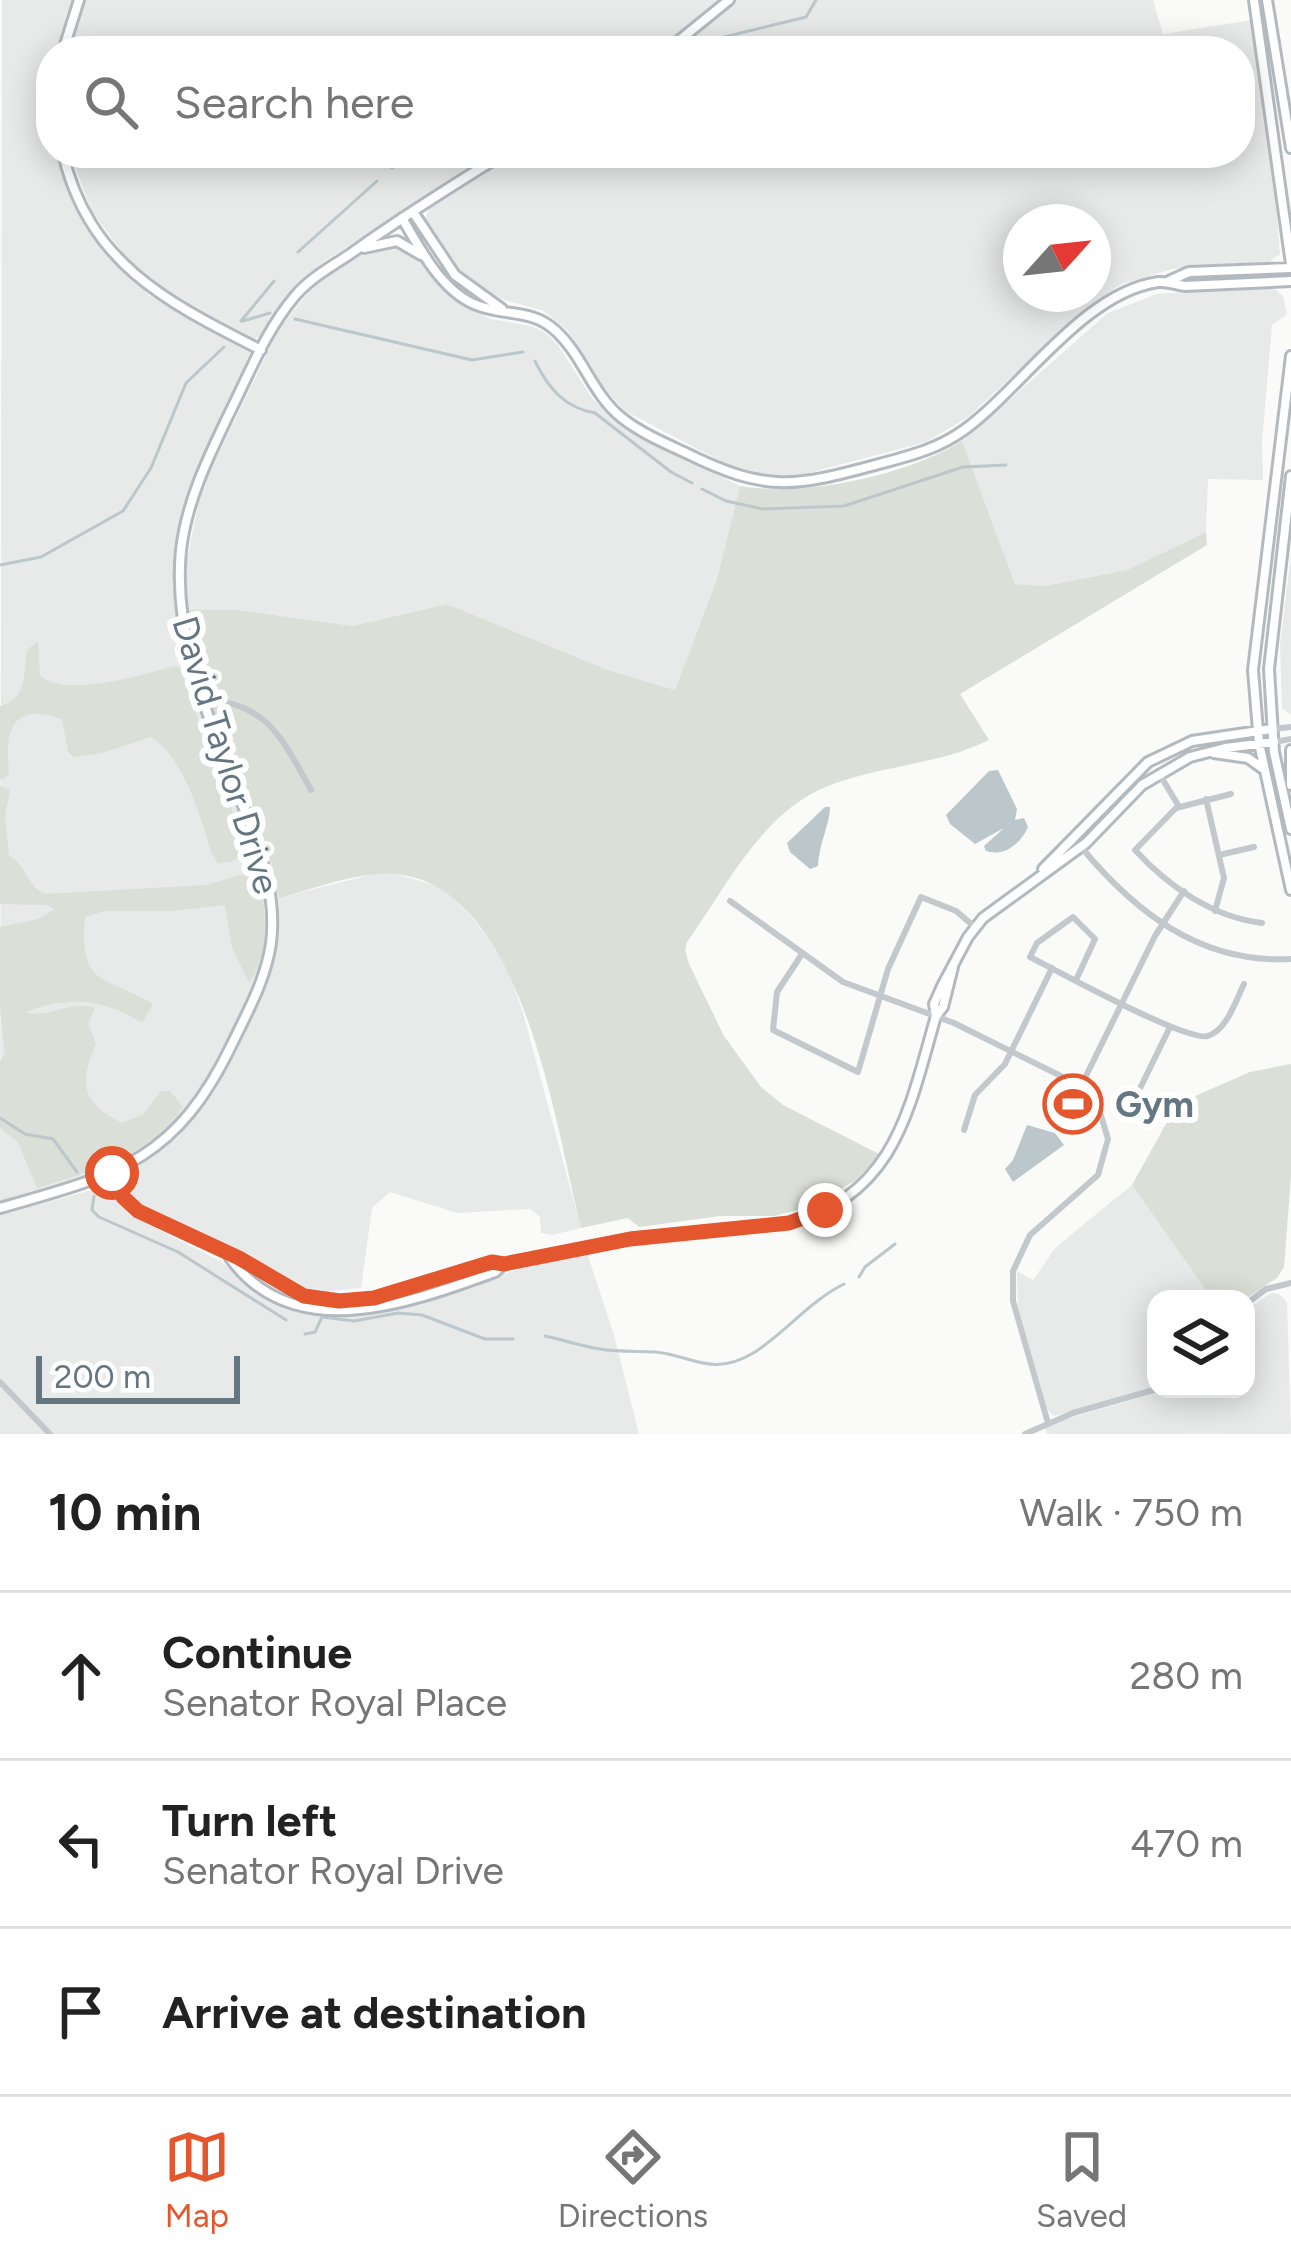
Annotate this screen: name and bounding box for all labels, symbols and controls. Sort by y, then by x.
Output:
search box [36,36,1255,168]
icon: search [78,69,144,135]
text: Search here [174,75,414,129]
north arrow [1003,204,1111,312]
street label: David Taylor Drive [163,611,289,899]
sports icon: Gym [1042,1073,1104,1135]
place label: Gym [1115,1083,1194,1126]
route start [85,1146,139,1200]
route end [798,1183,852,1237]
map controls [1147,1290,1255,1398]
button: layers [1147,1290,1255,1398]
scale bar [36,1350,240,1403]
text: 200 m [54,1357,151,1396]
text: 10 min [48,1482,202,1543]
text: Walk · 750 m [1019,1489,1243,1536]
text: Continue [162,1625,352,1679]
icon: ahead [48,1643,114,1709]
text: 280 m [1129,1652,1243,1699]
text: Senator Royal Place [162,1679,507,1726]
text: Turn left [162,1793,337,1847]
icon: left [48,1811,114,1877]
text: 470 m [1130,1820,1243,1867]
text: Senator Royal Drive [162,1847,504,1894]
icon: arrive [48,1979,114,2045]
text: Arrive at destination [162,1985,586,2039]
tab: Map [164,2124,230,2235]
tab: Directions [558,2124,708,2235]
tab: Saved [1036,2124,1127,2235]

